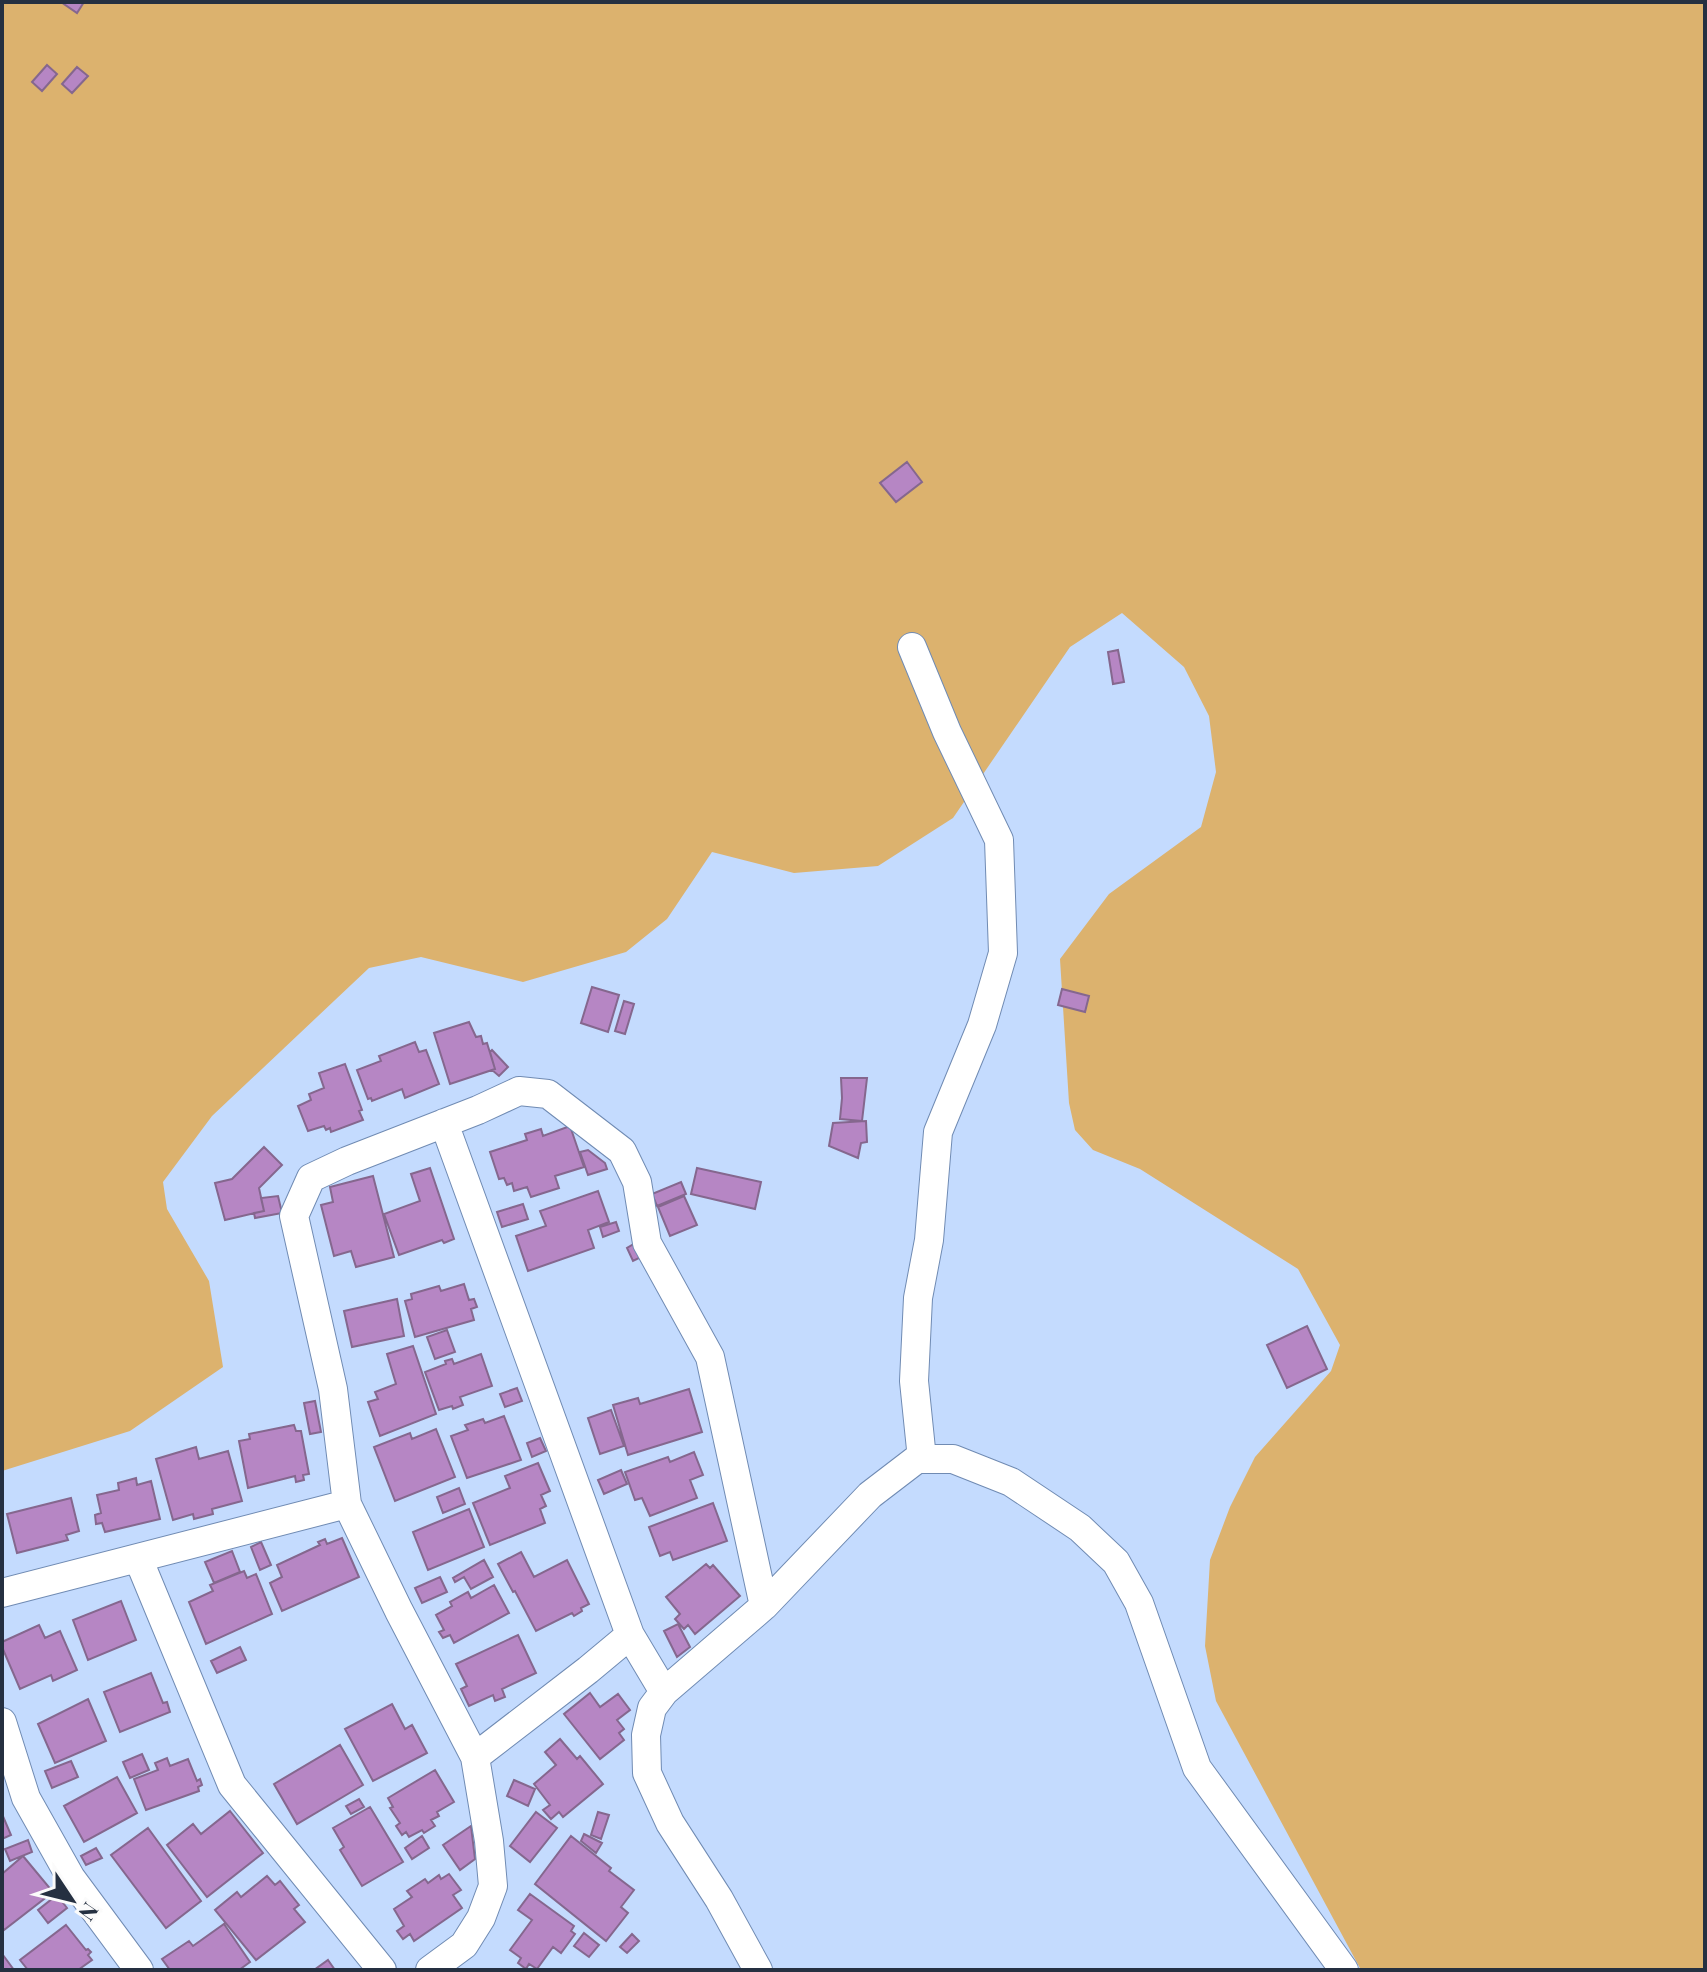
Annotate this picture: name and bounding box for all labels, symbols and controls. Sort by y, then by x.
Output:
north arrow [32,1860,112,1940]
text: N [72,1897,106,1927]

